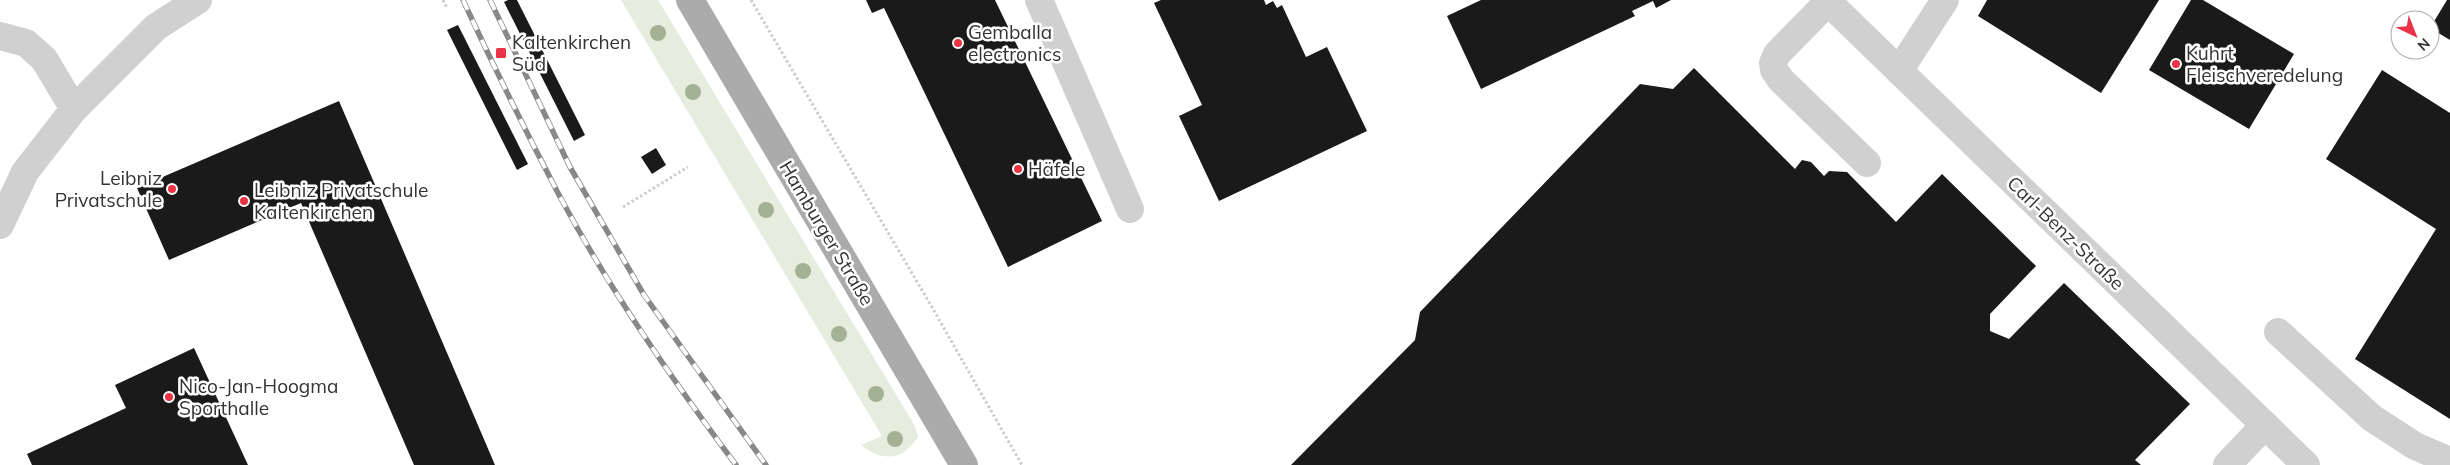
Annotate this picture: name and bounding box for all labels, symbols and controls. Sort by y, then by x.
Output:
north arrow [2390,10,2440,60]
place label: Gemballa electronics [968,20,1061,66]
place label: Kaltenkirchen Süd [512,30,631,76]
text: N [2414,34,2434,55]
marker: Gemballa electronics [952,37,964,49]
place label: Kuhrt Fleischveredelung [2186,41,2343,87]
marker: Kaltenkirchen Süd [494,46,508,60]
marker: Kuhrt Fleischveredelung [2170,58,2182,70]
street label: Hamburger Straße [774,156,880,310]
place label: Häfele [1028,157,1085,181]
marker: Häfele [1012,163,1024,175]
place label: Leibniz Privatschule [55,166,162,212]
street label: Carl-Benz-Straße [2002,171,2130,295]
place label: Leibniz Privatschule Kaltenkirchen [254,178,428,224]
marker: Leibniz Privatschule [166,183,178,195]
marker: Leibniz Privatschule Kaltenkirchen [238,195,250,207]
place label: Nico-Jan-Hoogma Sporthalle [179,374,338,420]
marker: Nico-Jan-Hoogma Sporthalle [163,391,175,403]

